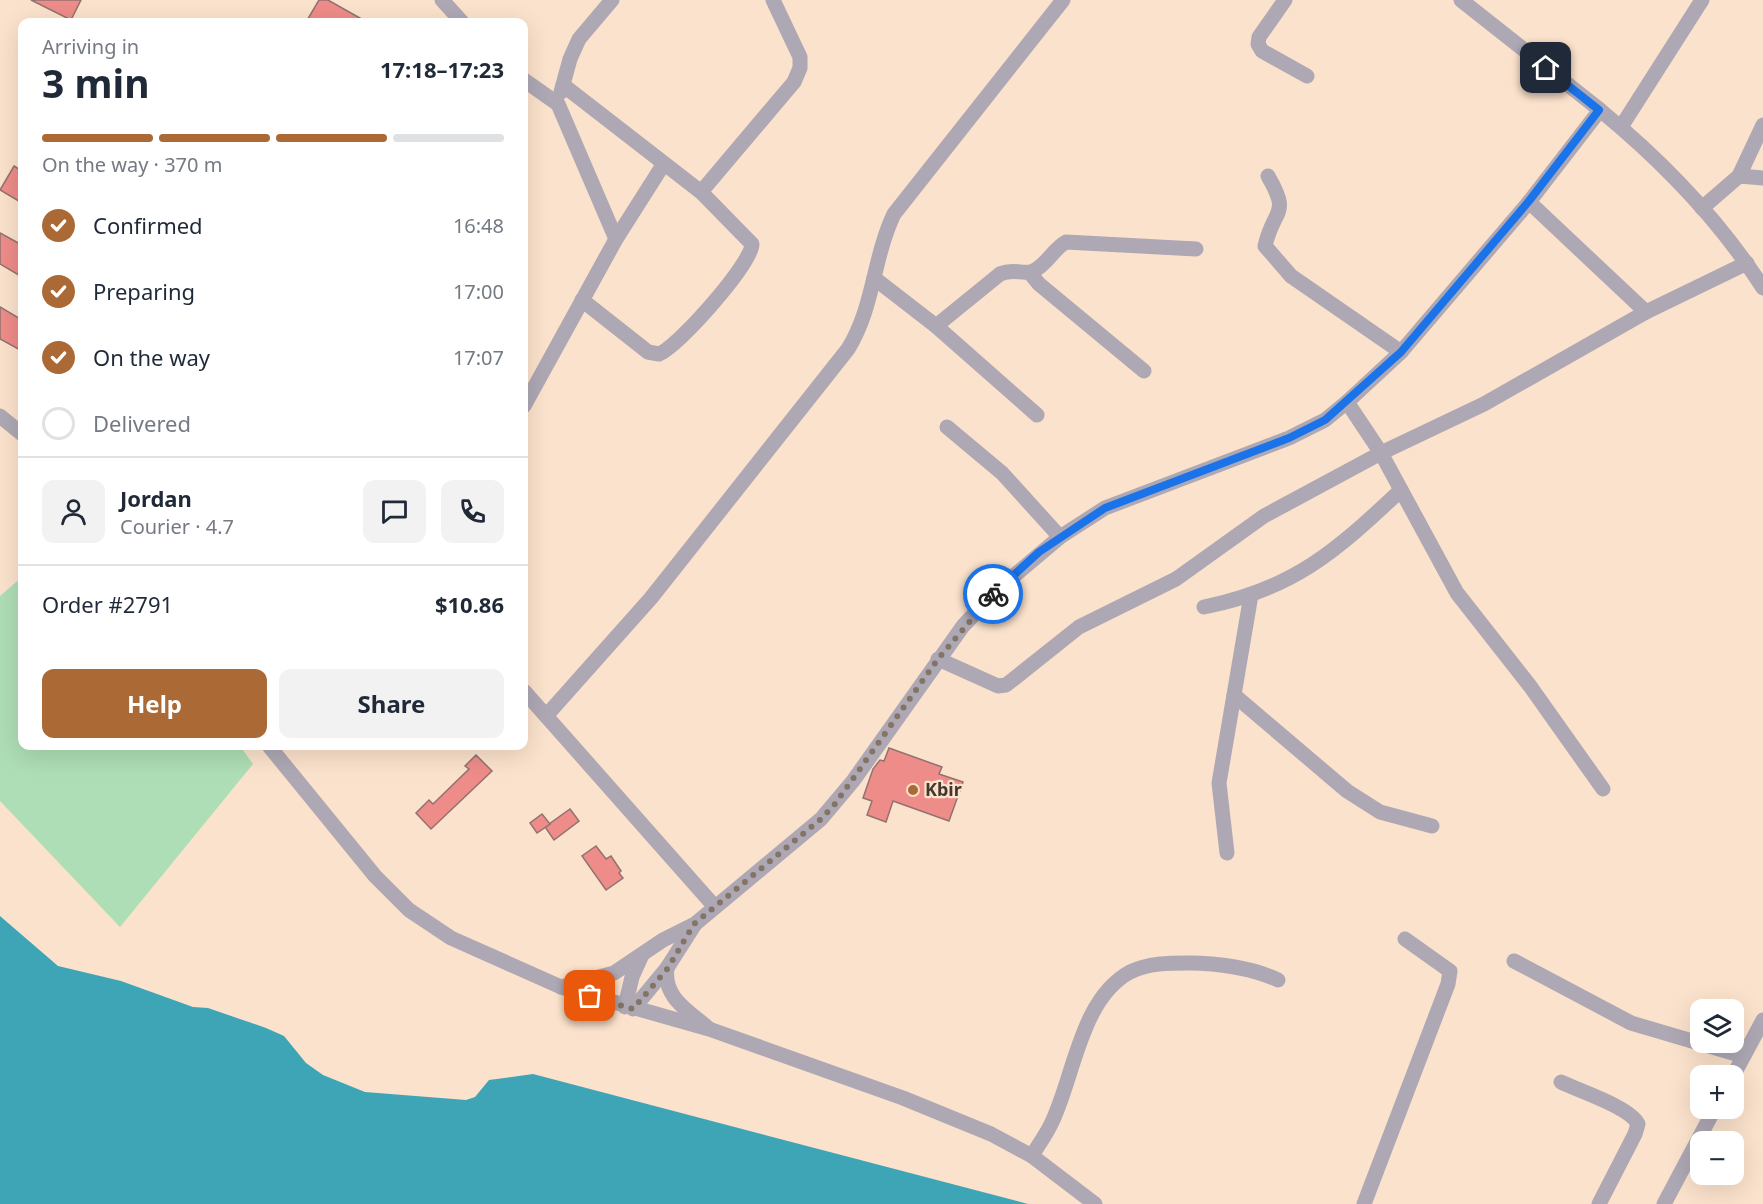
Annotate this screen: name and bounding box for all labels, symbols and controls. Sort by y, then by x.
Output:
text: Arriving in [42,33,139,60]
pin [1520,42,1571,93]
icon: home [1529,51,1562,84]
text: 17:18–17:23 [380,54,504,84]
text: 3 min [42,56,149,109]
text: On the way · 370 m [42,151,222,178]
icon: check [42,209,75,242]
text: Confirmed [93,210,203,240]
text: 16:48 [453,212,504,239]
icon: check [42,275,75,308]
text: Preparing [93,276,195,306]
text: 17:00 [453,278,504,305]
icon: check [42,341,75,374]
text: On the way [93,342,210,372]
text: 17:07 [453,344,504,371]
text: Delivered [93,408,191,438]
button: person [42,480,105,543]
button: chat [363,480,426,543]
button: phone [441,480,504,543]
text: Jordan [120,483,192,513]
text: Courier · 4.7 [120,513,234,540]
courier [963,564,1023,624]
icon: bike [977,578,1010,611]
text: Order #2791 [42,589,173,619]
text: $10.86 [435,589,504,619]
button: Help [42,669,267,738]
button: Share [279,669,504,738]
place label: Kbir [925,777,962,801]
marker: Kbir [906,783,920,797]
pin [564,970,615,1021]
icon: bag [573,979,606,1012]
map controls [1690,999,1744,1185]
button: layers [1690,999,1744,1053]
button: + [1690,1065,1744,1119]
button: − [1690,1131,1744,1185]

